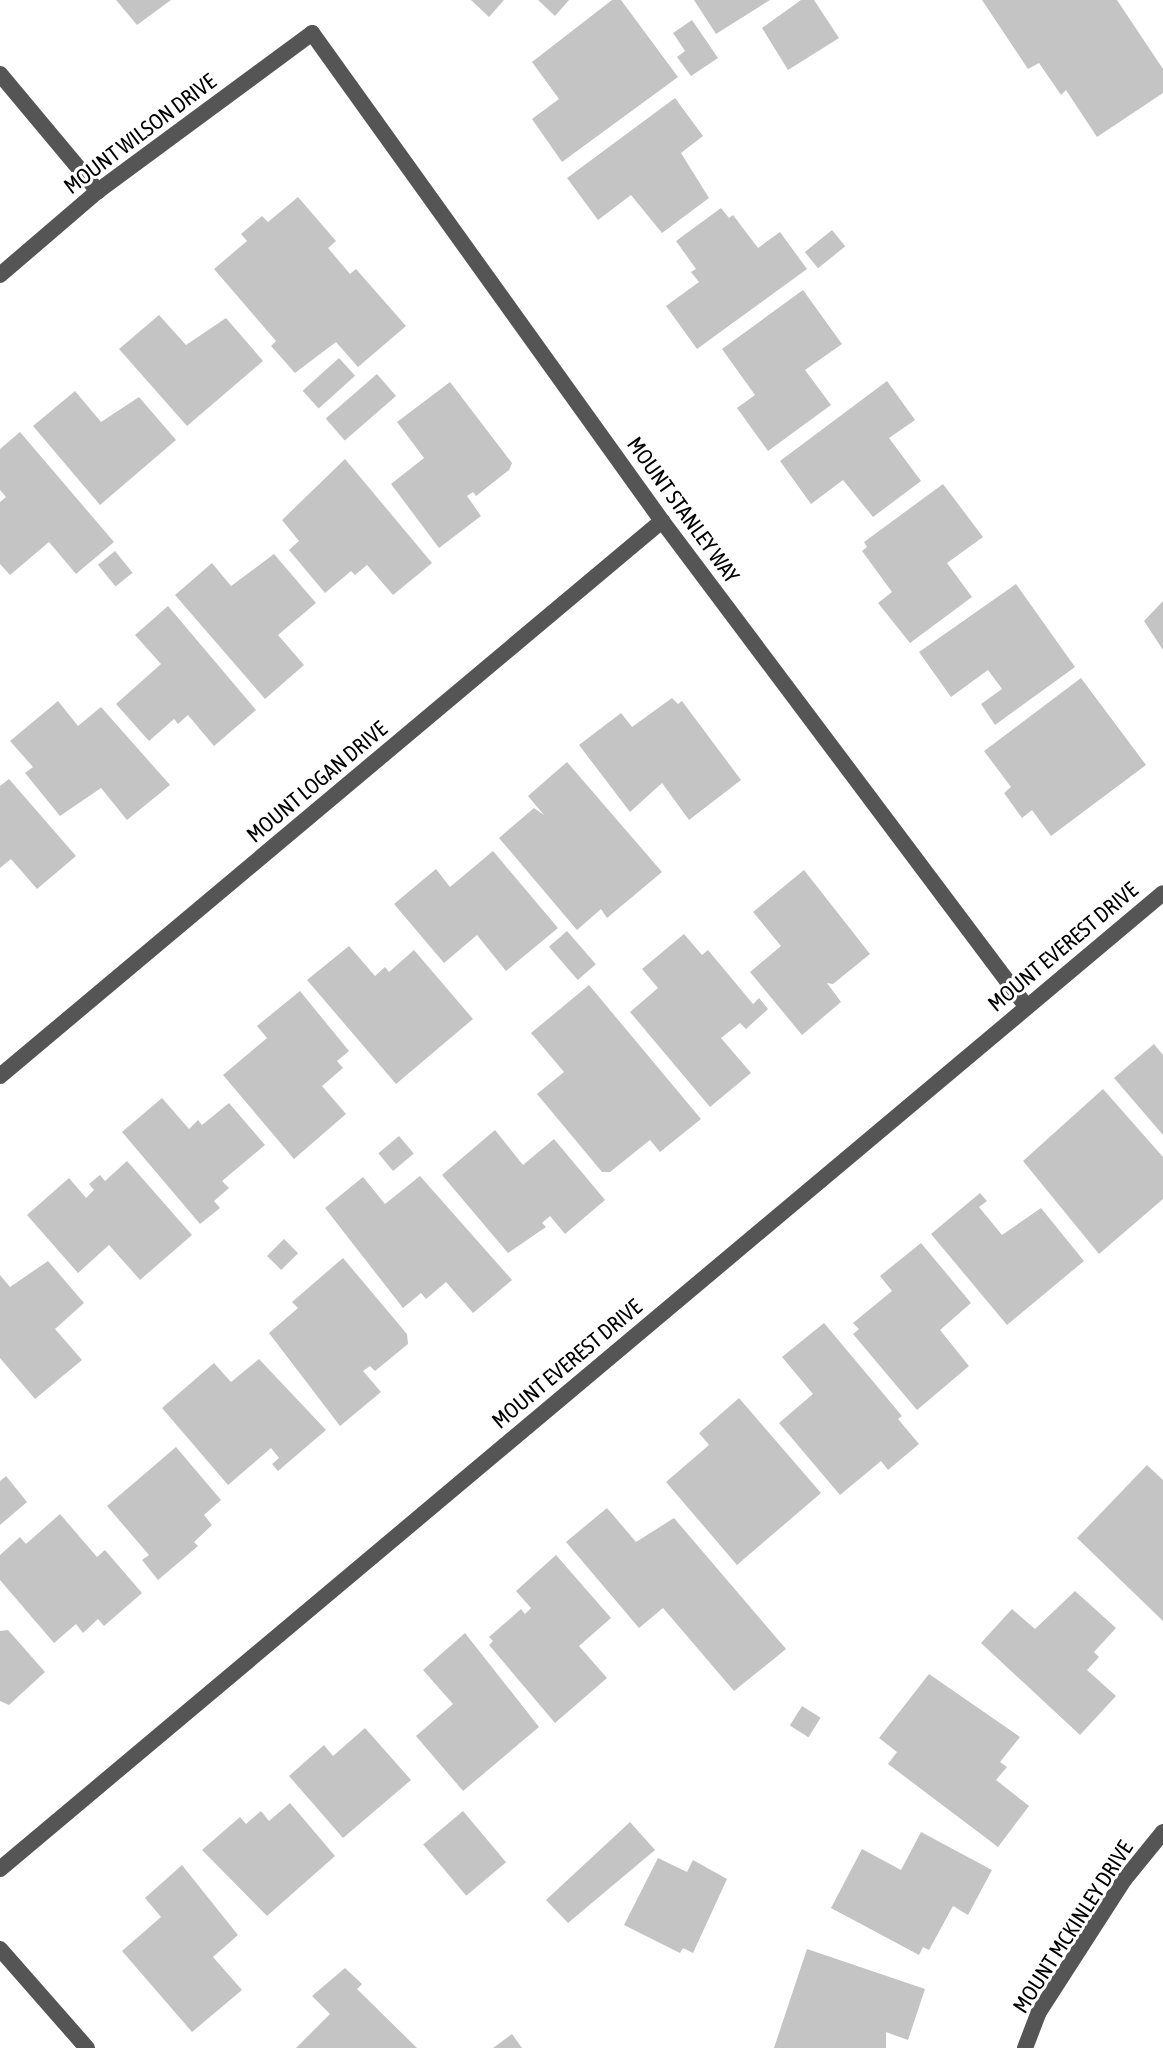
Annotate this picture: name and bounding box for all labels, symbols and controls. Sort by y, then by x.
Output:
street label: MOUNT WILSON DRIVE [59,68,221,200]
street label: MOUNT STANLEY WAY [621,432,745,588]
street label: MOUNT LOGAN DRIVE [242,716,392,848]
street label: MOUNT EVEREST DRIVE [983,877,1143,1017]
street label: MOUNT EVEREST DRIVE [487,1294,647,1434]
street label: MOUNT MCKINLEY DRIVE [1007,1836,1139,2018]

